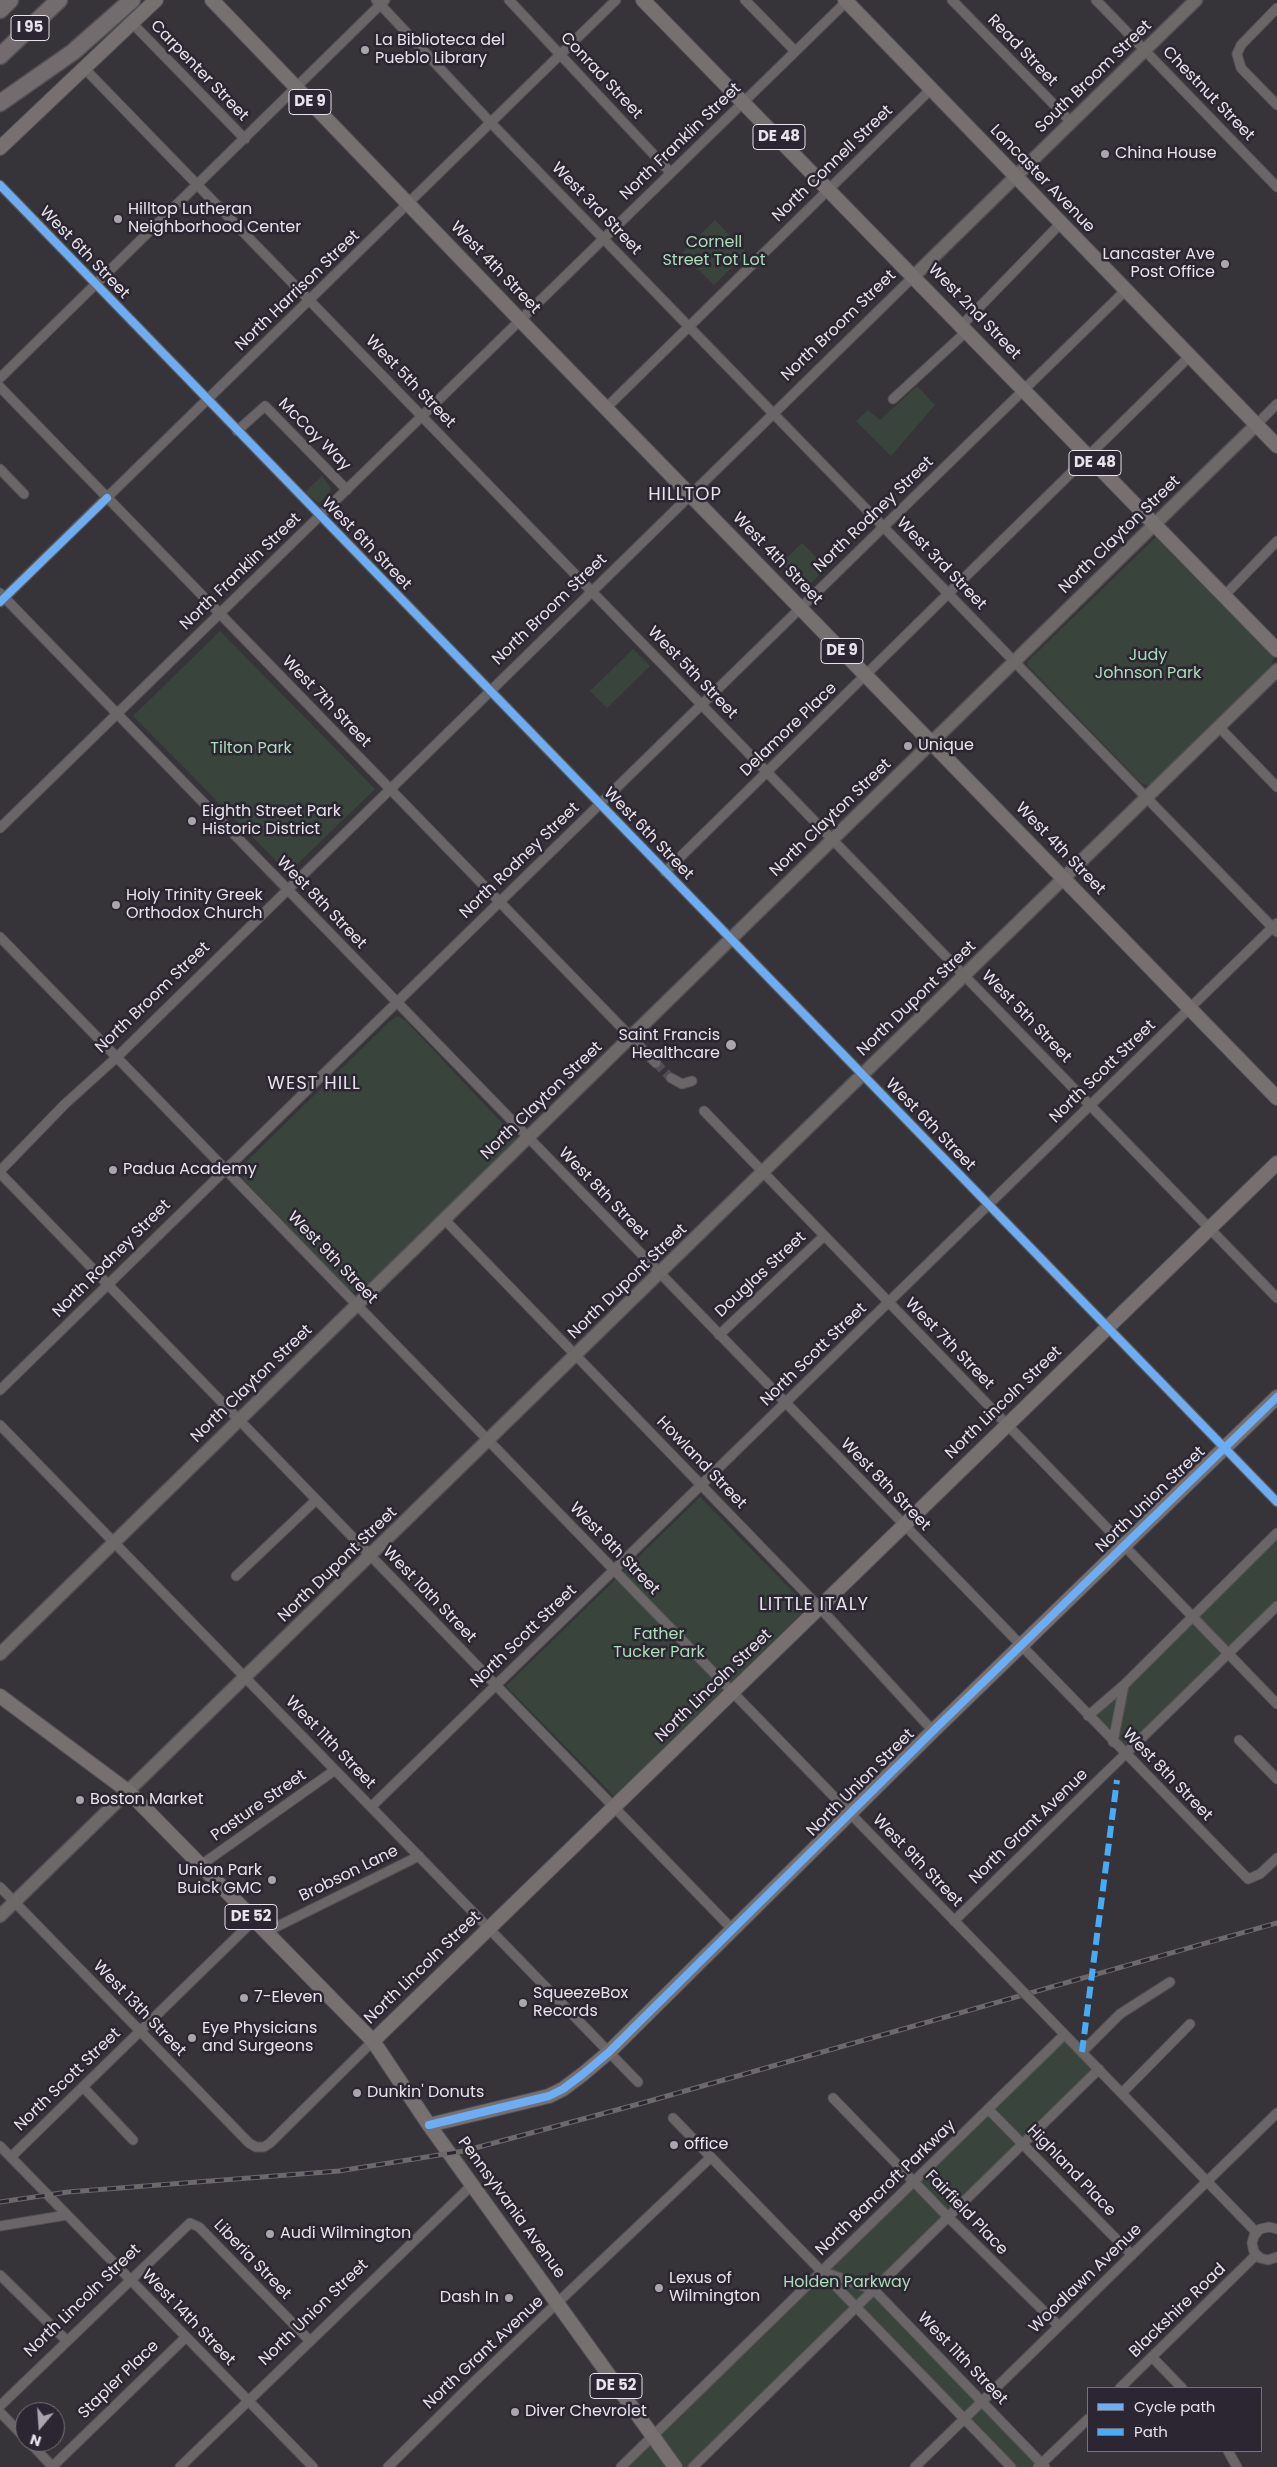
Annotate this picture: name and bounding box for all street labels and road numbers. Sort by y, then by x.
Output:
street label: Read Street [983,11,1061,91]
road number: I 95 [11,15,49,40]
street label: Carpenter Street [146,17,252,125]
street label: South Broom Street [1032,17,1156,137]
street label: Conrad Street [556,29,646,123]
street label: Chestnut Street [1158,43,1258,145]
street label: North Franklin Street [617,79,745,205]
road number: DE 9 [289,90,331,114]
street label: North Connell Street [769,102,897,226]
street label: Lancaster Avenue [985,121,1099,237]
road number: DE 48 [753,124,805,150]
street label: West 3rd Street [547,159,645,259]
street label: West 6th Street [35,203,133,303]
street label: West 4th Street [446,218,544,318]
street label: North Harrison Street [232,227,364,355]
street label: West 2nd Street [924,260,1024,364]
street label: North Broom Street [778,266,900,386]
street label: West 5th Street [361,332,459,432]
street label: McCoy Way [274,395,354,475]
road number: DE 48 [1069,450,1121,476]
street label: North Rodney Street [810,453,938,577]
street label: North Clayton Street [1055,472,1185,598]
street label: West 6th Street [317,494,415,594]
street label: North Franklin Street [177,509,305,635]
street label: West 4th Street [728,509,826,609]
street label: West 3rd Street [892,514,990,614]
street label: North Broom Street [489,550,611,670]
street label: West 5th Street [643,623,741,723]
road number: DE 9 [821,638,863,664]
street label: West 7th Street [277,652,375,752]
street label: Delamore Place [737,679,841,781]
street label: North Clayton Street [766,755,896,881]
street label: West 6th Street [599,784,697,884]
street label: North Rodney Street [456,799,584,923]
street label: West 4th Street [1011,799,1109,899]
street label: West 8th Street [272,853,370,953]
street label: North Dupont Street [854,937,980,1061]
street label: North Broom Street [92,938,214,1058]
street label: West 5th Street [977,967,1075,1067]
street label: North Scott Street [1046,1017,1160,1127]
street label: North Clayton Street [477,1038,607,1164]
street label: West 6th Street [881,1075,979,1175]
street label: West 8th Street [554,1144,652,1244]
street label: North Rodney Street [49,1196,175,1322]
street label: West 9th Street [283,1208,381,1308]
street label: North Dupont Street [565,1220,691,1344]
street label: Douglas Street [712,1228,810,1322]
street label: West 7th Street [900,1294,998,1394]
street label: North Scott Street [757,1300,871,1410]
street label: North Clayton Street [187,1321,317,1447]
street label: North Lincoln Street [942,1343,1066,1463]
street label: Howland Street [652,1413,750,1513]
street label: West 8th Street [836,1435,934,1535]
street label: North Union Street [1092,1443,1210,1557]
street label: West 9th Street [565,1499,663,1599]
street label: North Dupont Street [275,1503,401,1627]
street label: West 10th Street [378,1543,480,1647]
street label: North Scott Street [467,1582,581,1692]
street label: North Lincoln Street [652,1626,776,1746]
street label: West 11th Street [281,1693,379,1793]
street label: North Union Street [803,1725,919,1841]
street label: West 8th Street [1118,1725,1216,1825]
street label: North Grant Avenue [966,1765,1092,1889]
street label: Pasture Street [208,1766,310,1846]
street label: West 9th Street [868,1811,966,1911]
street label: Brobson Lane [296,1842,402,1906]
road number: DE 52 [225,1904,277,1930]
street label: North Lincoln Street [361,1908,485,2028]
street label: West 13th Street [88,1957,190,2061]
street label: North Scott Street [11,2025,125,2135]
street label: North Bancroft Parkway [812,2116,960,2260]
street label: Highland Place [1022,2121,1120,2221]
street label: Pennsylvania Avenue [453,2134,569,2282]
street label: Fairfield Place [921,2167,1011,2259]
street label: Liberia Street [209,2216,295,2304]
street label: Woodlawn Avenue [1026,2220,1146,2338]
street label: North Lincoln Street [21,2241,145,2361]
street label: North Union Street [255,2256,373,2370]
street label: Blackshire Road [1126,2260,1230,2362]
street label: West 14th Street [137,2266,239,2370]
street label: North Grant Avenue [420,2292,548,2414]
street label: West 11th Street [913,2309,1011,2409]
street label: Stapler Place [75,2337,163,2423]
road number: DE 52 [590,2374,642,2398]

